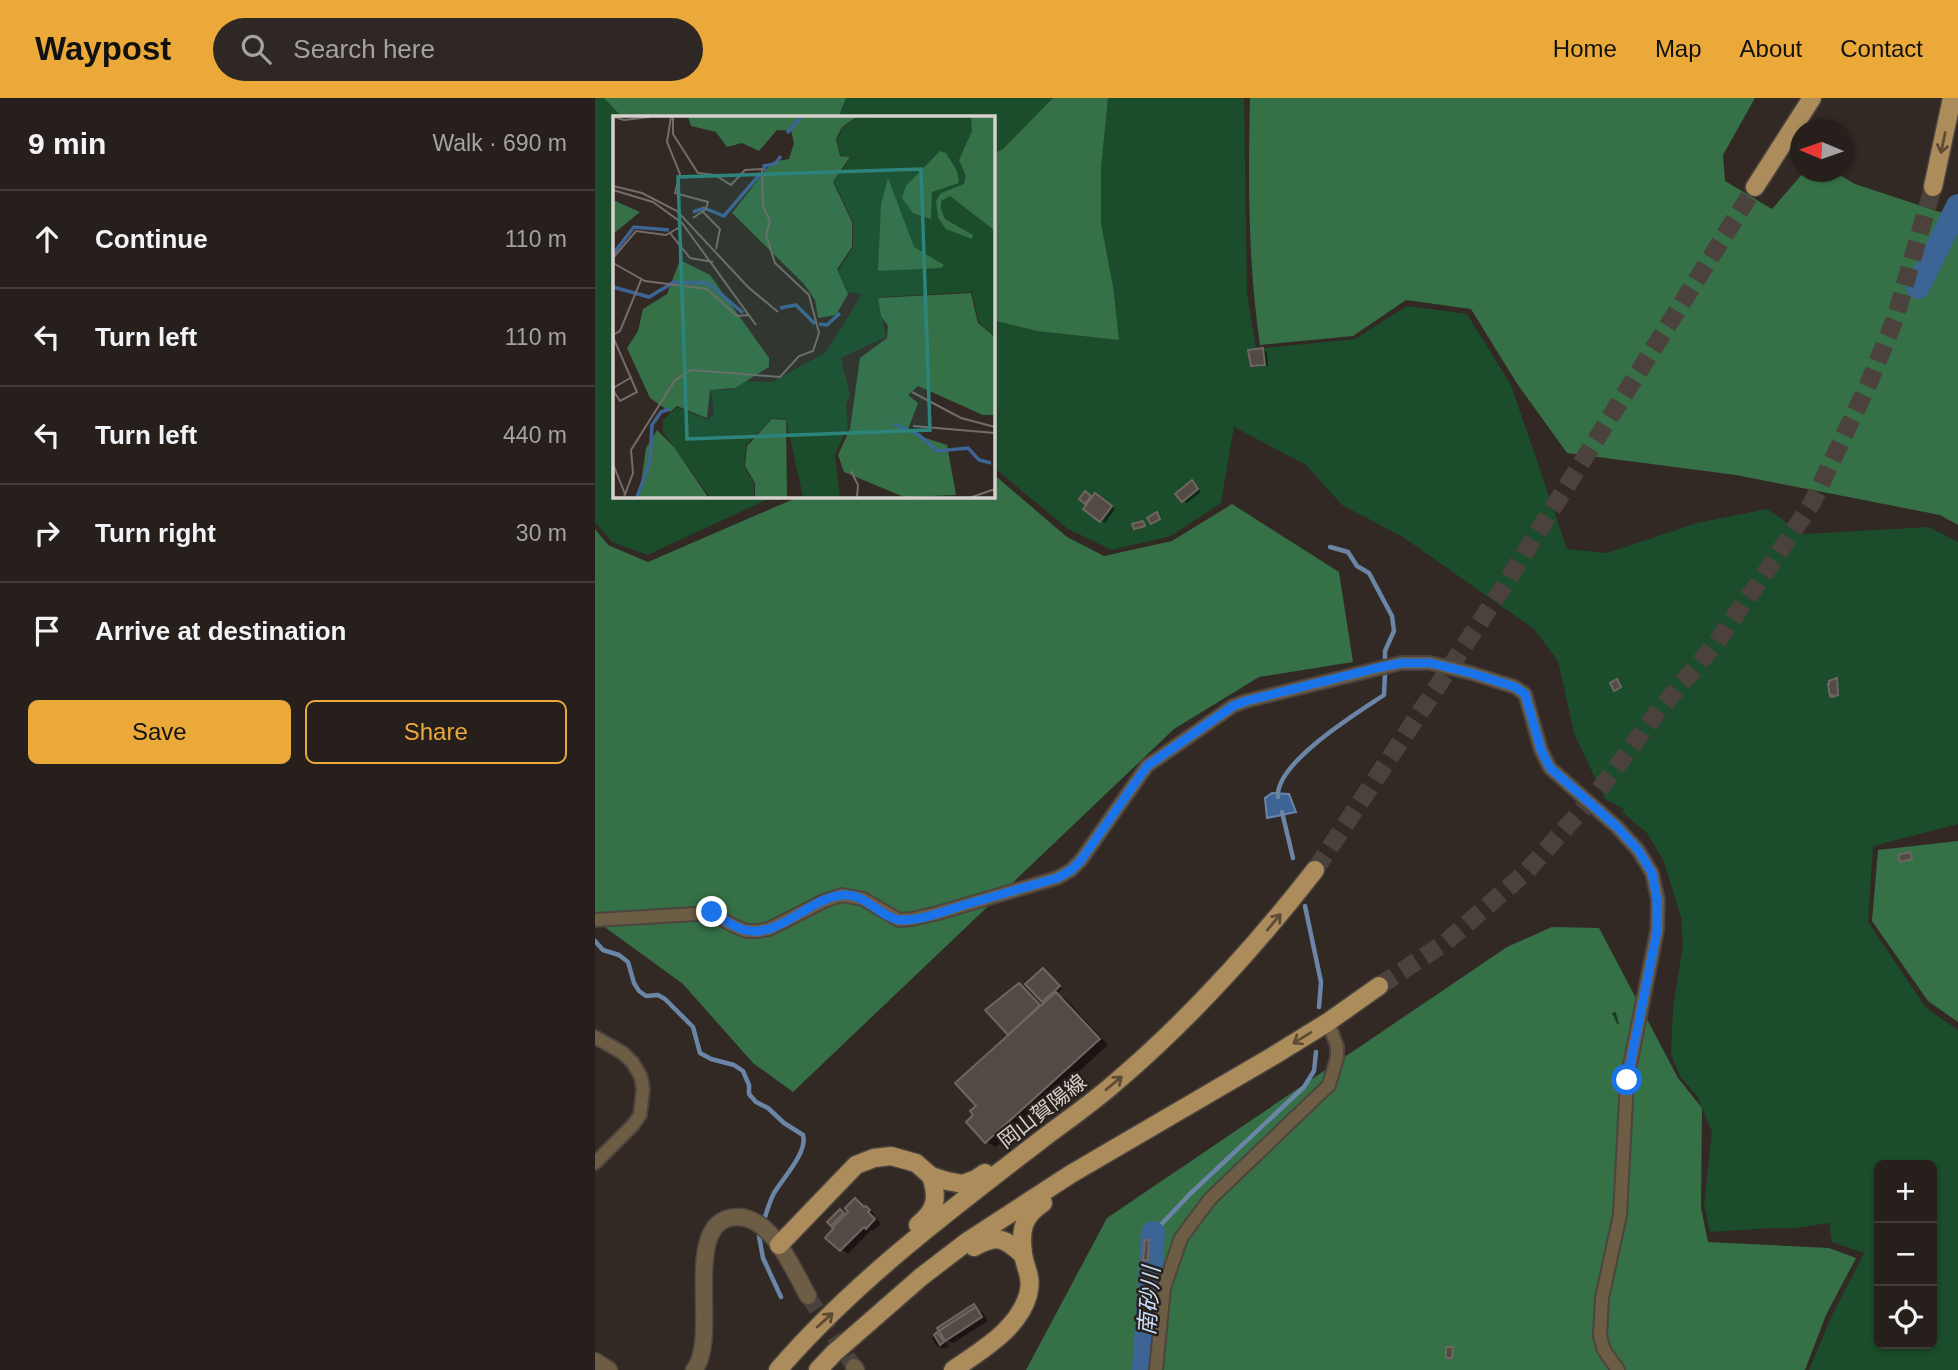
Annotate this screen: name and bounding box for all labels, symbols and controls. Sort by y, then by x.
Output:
search box [213,18,703,81]
text: Waypost [35,30,171,67]
icon: search [237,30,275,68]
text: Search here [293,34,435,64]
text: Home [1553,35,1617,62]
text: Map [1655,35,1702,62]
text: About [1740,35,1802,62]
text: Contact [1840,35,1923,62]
inset map [613,116,994,497]
north arrow [1790,119,1853,182]
text: 9 min [28,127,106,160]
text: Walk · 690 m [432,130,567,156]
one-way arrow [1935,131,1948,153]
icon: ahead [28,220,66,258]
text: Continue [95,224,208,254]
text: 110 m [505,226,567,252]
icon: left [28,318,66,356]
text: Turn left [95,322,197,352]
text: 110 m [505,324,567,350]
icon: left [28,416,66,454]
text: Turn left [95,420,197,450]
text: 440 m [503,422,567,448]
icon: right [28,514,66,552]
text: Turn right [95,518,216,548]
text: 30 m [516,520,567,546]
icon: arrive [28,612,66,650]
text: Arrive at destination [95,616,346,646]
button: Save [28,700,291,764]
button: Share [305,700,567,764]
route end [696,896,727,927]
one-way arrow [1266,913,1282,931]
one-way arrow [1293,1031,1313,1045]
route start [1611,1064,1642,1095]
street label: 岡山賀陽線 [994,1070,1090,1152]
one-way arrow [1105,1075,1123,1091]
map controls [1874,1160,1937,1349]
button: + [1874,1160,1937,1223]
button: − [1874,1223,1937,1286]
water label: 南砂川 [1134,1263,1165,1336]
button: locate [1874,1286,1937,1349]
one-way arrow [816,1312,834,1328]

